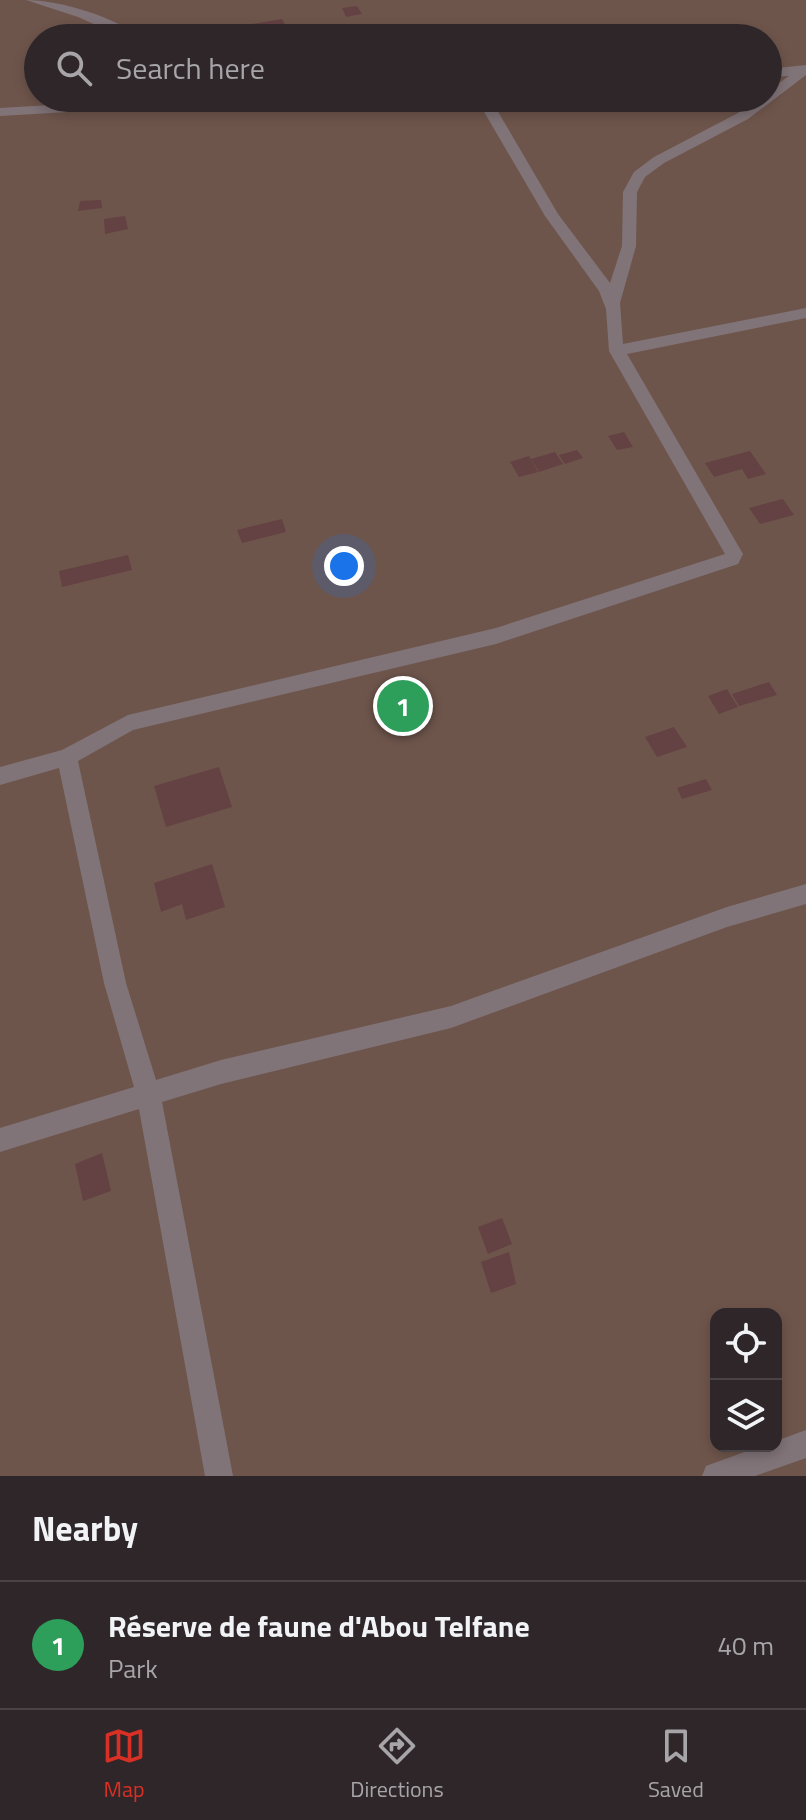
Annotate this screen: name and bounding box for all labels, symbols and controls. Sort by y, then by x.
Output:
search box [24,24,782,112]
text: Search here [116,45,265,91]
icon: search [52,46,96,90]
your location [324,546,364,586]
pin: 1 [377,676,429,736]
map controls [710,1308,782,1452]
button: locate [710,1308,782,1380]
button: layers [710,1380,782,1452]
text: Nearby [32,1502,138,1554]
text: Réserve de faune d'Abou Telfane [108,1603,530,1649]
text: 1 [51,1626,65,1665]
text: 40 m [717,1626,774,1665]
text: Park [108,1649,158,1688]
tab: Map [102,1724,146,1806]
tab: Directions [350,1724,444,1806]
tab: Saved [648,1724,704,1806]

